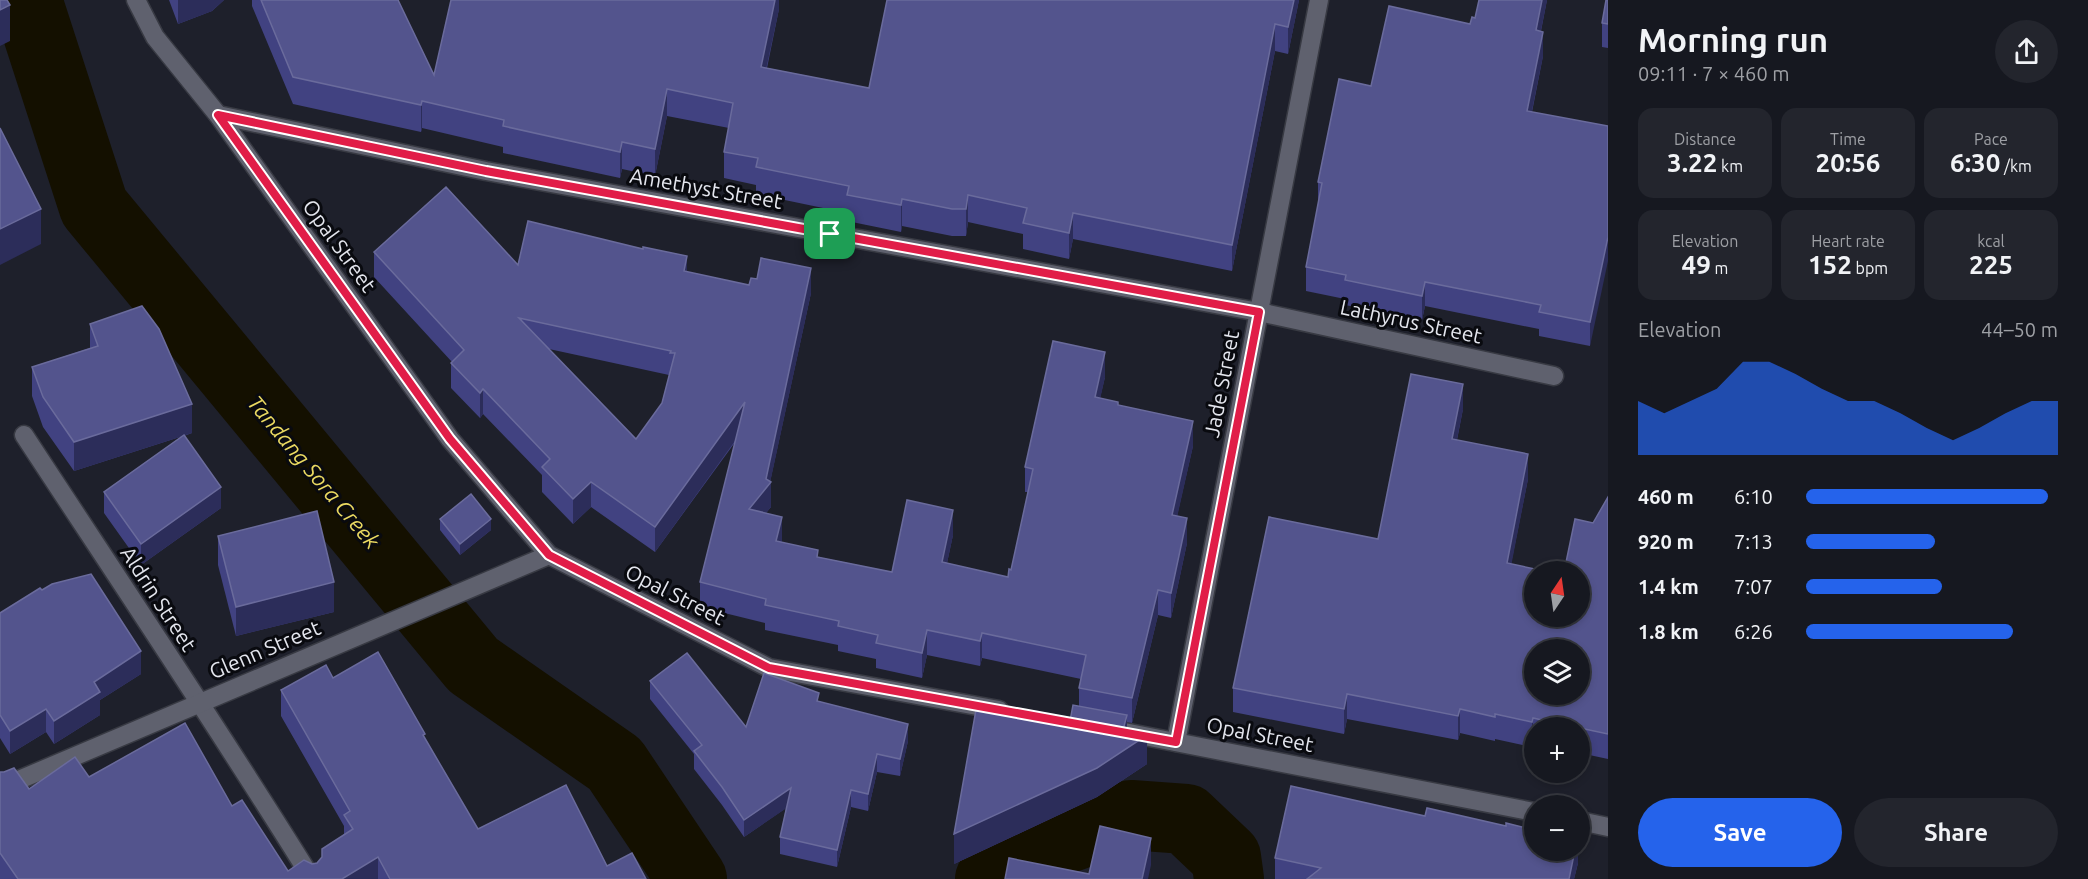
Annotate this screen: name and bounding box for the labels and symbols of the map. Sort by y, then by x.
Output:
street label: Amethyst Street [628,163,784,213]
street label: Opal Street [298,195,381,296]
pin [804,208,855,259]
street label: Lathyrus Street [1338,294,1484,348]
street label: Jade Street [1199,328,1243,439]
water label: Tandang Sora Creek [243,390,386,554]
street label: Aldrin Street [116,542,202,655]
street label: Opal Street [622,559,729,629]
north arrow [1524,561,1590,627]
street label: Glenn Street [205,615,324,683]
street label: Opal Street [1205,712,1316,756]

